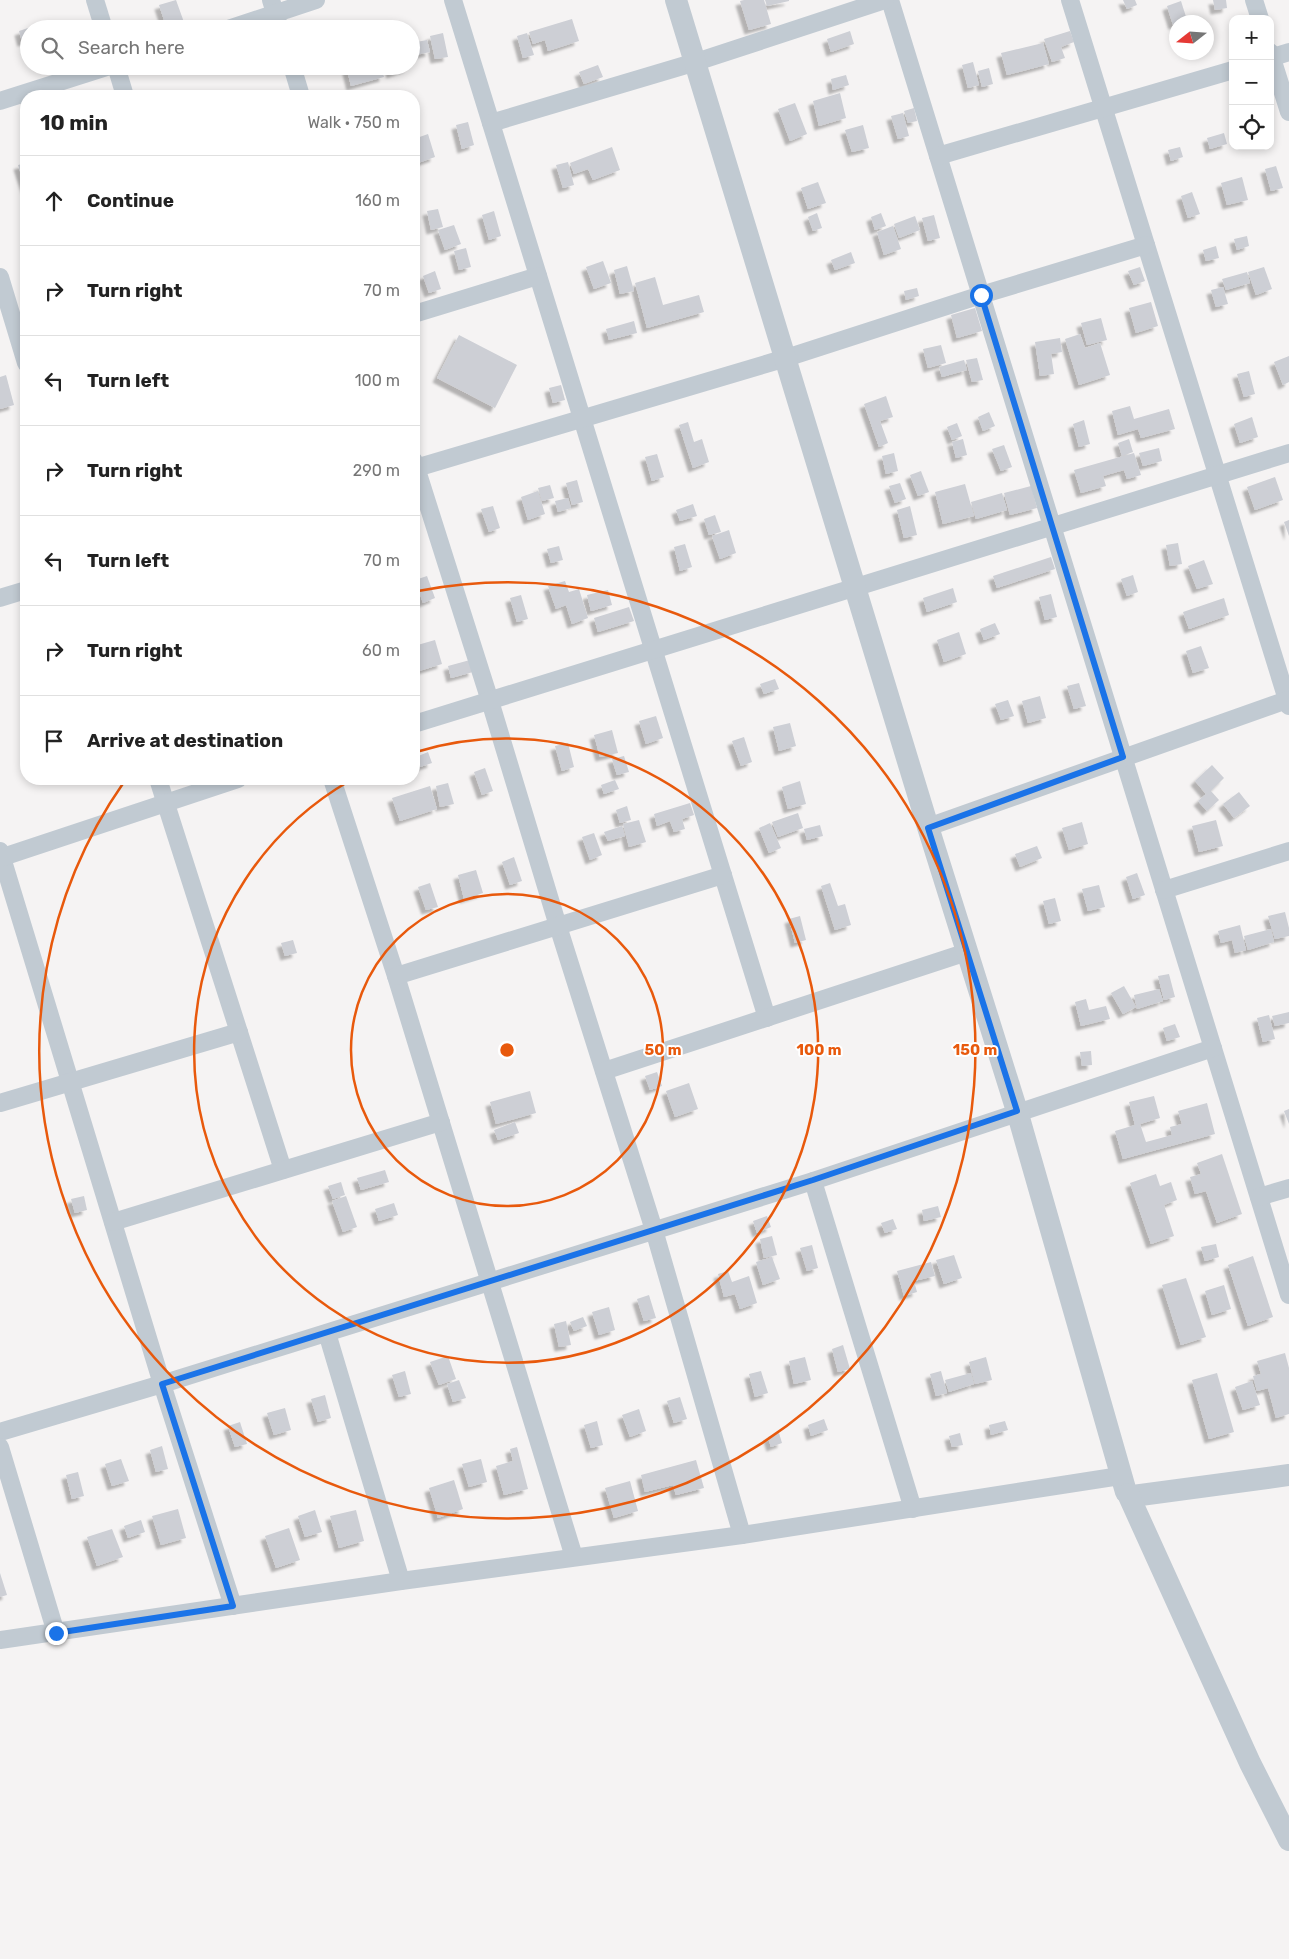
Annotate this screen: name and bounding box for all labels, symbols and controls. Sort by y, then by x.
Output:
north arrow [1169,15,1214,60]
map controls [1229,15,1274,150]
button: + [1229,15,1274,60]
search box [20,20,420,75]
icon: search [38,34,66,62]
text: Search here [78,36,185,59]
button: − [1229,60,1274,105]
button: locate [1229,105,1274,150]
text: 10 min [40,110,108,135]
text: Walk · 750 m [308,113,400,132]
icon: ahead [40,187,68,215]
text: Continue [87,189,174,212]
text: 160 m [355,191,400,210]
icon: right [40,277,68,305]
text: Turn right [87,279,182,302]
text: 70 m [363,281,400,300]
route start [970,284,993,307]
icon: left [40,367,68,395]
text: Turn left [87,369,169,392]
text: 100 m [355,371,400,390]
icon: right [40,457,68,485]
text: Turn right [87,459,182,482]
text: 290 m [353,461,400,480]
icon: left [40,547,68,575]
text: Turn left [87,549,169,572]
text: 70 m [363,551,400,570]
icon: right [40,637,68,665]
text: Turn right [87,639,182,662]
text: 60 m [362,641,400,660]
icon: arrive [40,727,68,755]
text: Arrive at destination [87,729,283,752]
centre of rings [498,1041,516,1059]
text: 50 m [645,1041,681,1059]
text: 100 m [797,1041,841,1059]
text: 150 m [953,1041,997,1059]
route end [45,1622,68,1645]

